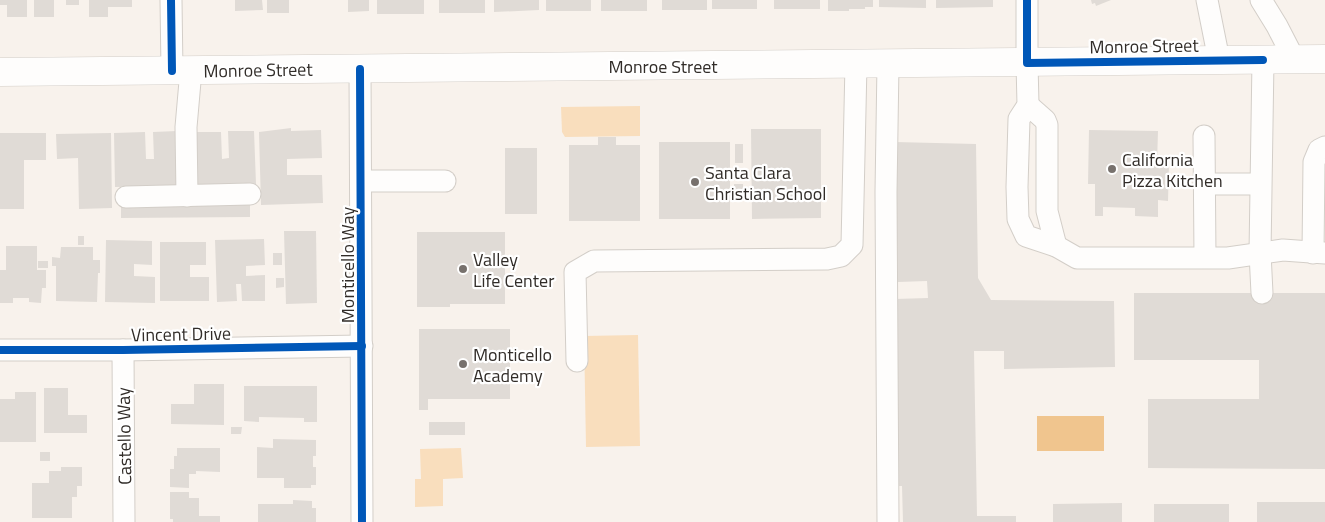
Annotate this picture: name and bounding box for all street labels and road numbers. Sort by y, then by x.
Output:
street label: Monroe Street [1089,32,1200,60]
street label: Monroe Street [608,53,718,80]
street label: Monroe Street [203,56,314,84]
street label: Monticello Way [334,207,361,323]
street label: Vincent Drive [131,320,231,348]
street label: Castello Way [110,387,138,485]

